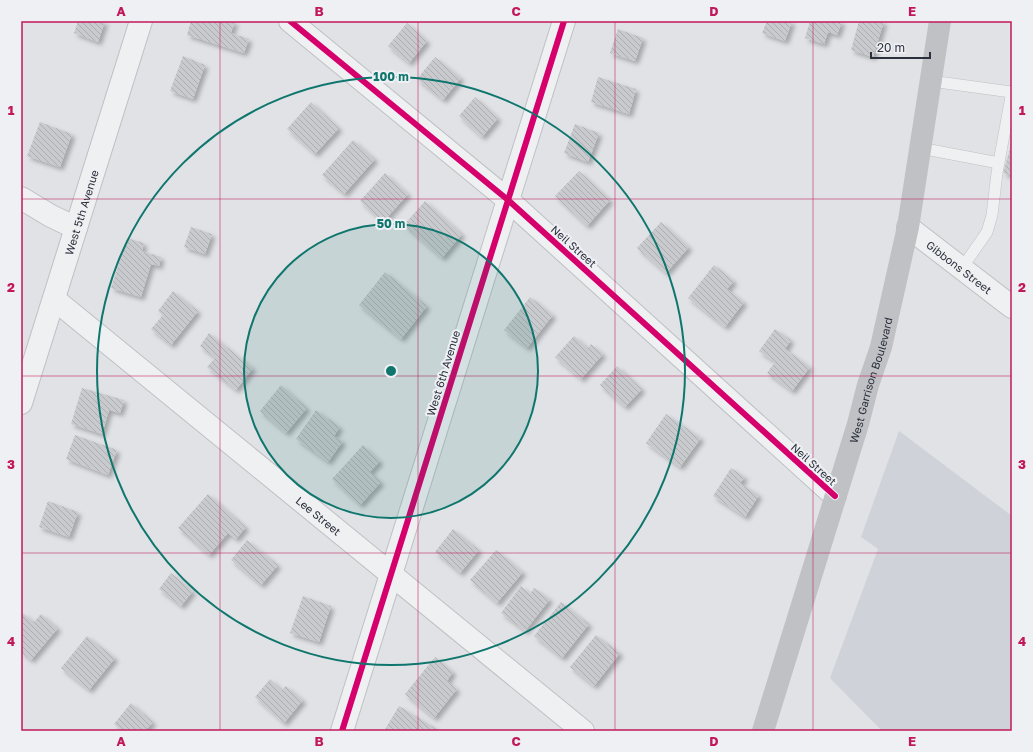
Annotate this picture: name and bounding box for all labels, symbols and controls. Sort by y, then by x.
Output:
text: A [116,3,126,19]
text: B [314,3,324,19]
text: C [511,3,521,19]
text: D [709,3,719,19]
text: E [908,3,916,19]
scale bar [871,34,930,60]
text: 20 m [877,40,905,55]
text: 100 m [373,69,409,84]
text: 1 [8,102,15,118]
text: 1 [1019,102,1026,118]
street label: West 5th Avenue [61,168,100,256]
text: 50 m [377,216,405,231]
street label: Neil Street [549,222,599,270]
street label: Gibbons Street [924,237,995,296]
text: 2 [7,279,15,295]
text: 2 [1018,279,1026,295]
street label: West Garrison Boulevard [846,316,894,445]
street label: West 6th Avenue [424,329,462,417]
centre of rings [384,364,398,378]
street label: Neil Street [789,440,839,488]
text: 3 [7,456,15,472]
text: 3 [1018,456,1026,472]
street label: Lee Street [294,493,344,538]
text: 4 [7,633,15,649]
text: 4 [1018,633,1026,649]
text: A [116,733,126,749]
text: B [314,733,324,749]
text: C [511,733,521,749]
text: D [709,733,719,749]
text: E [908,733,916,749]

